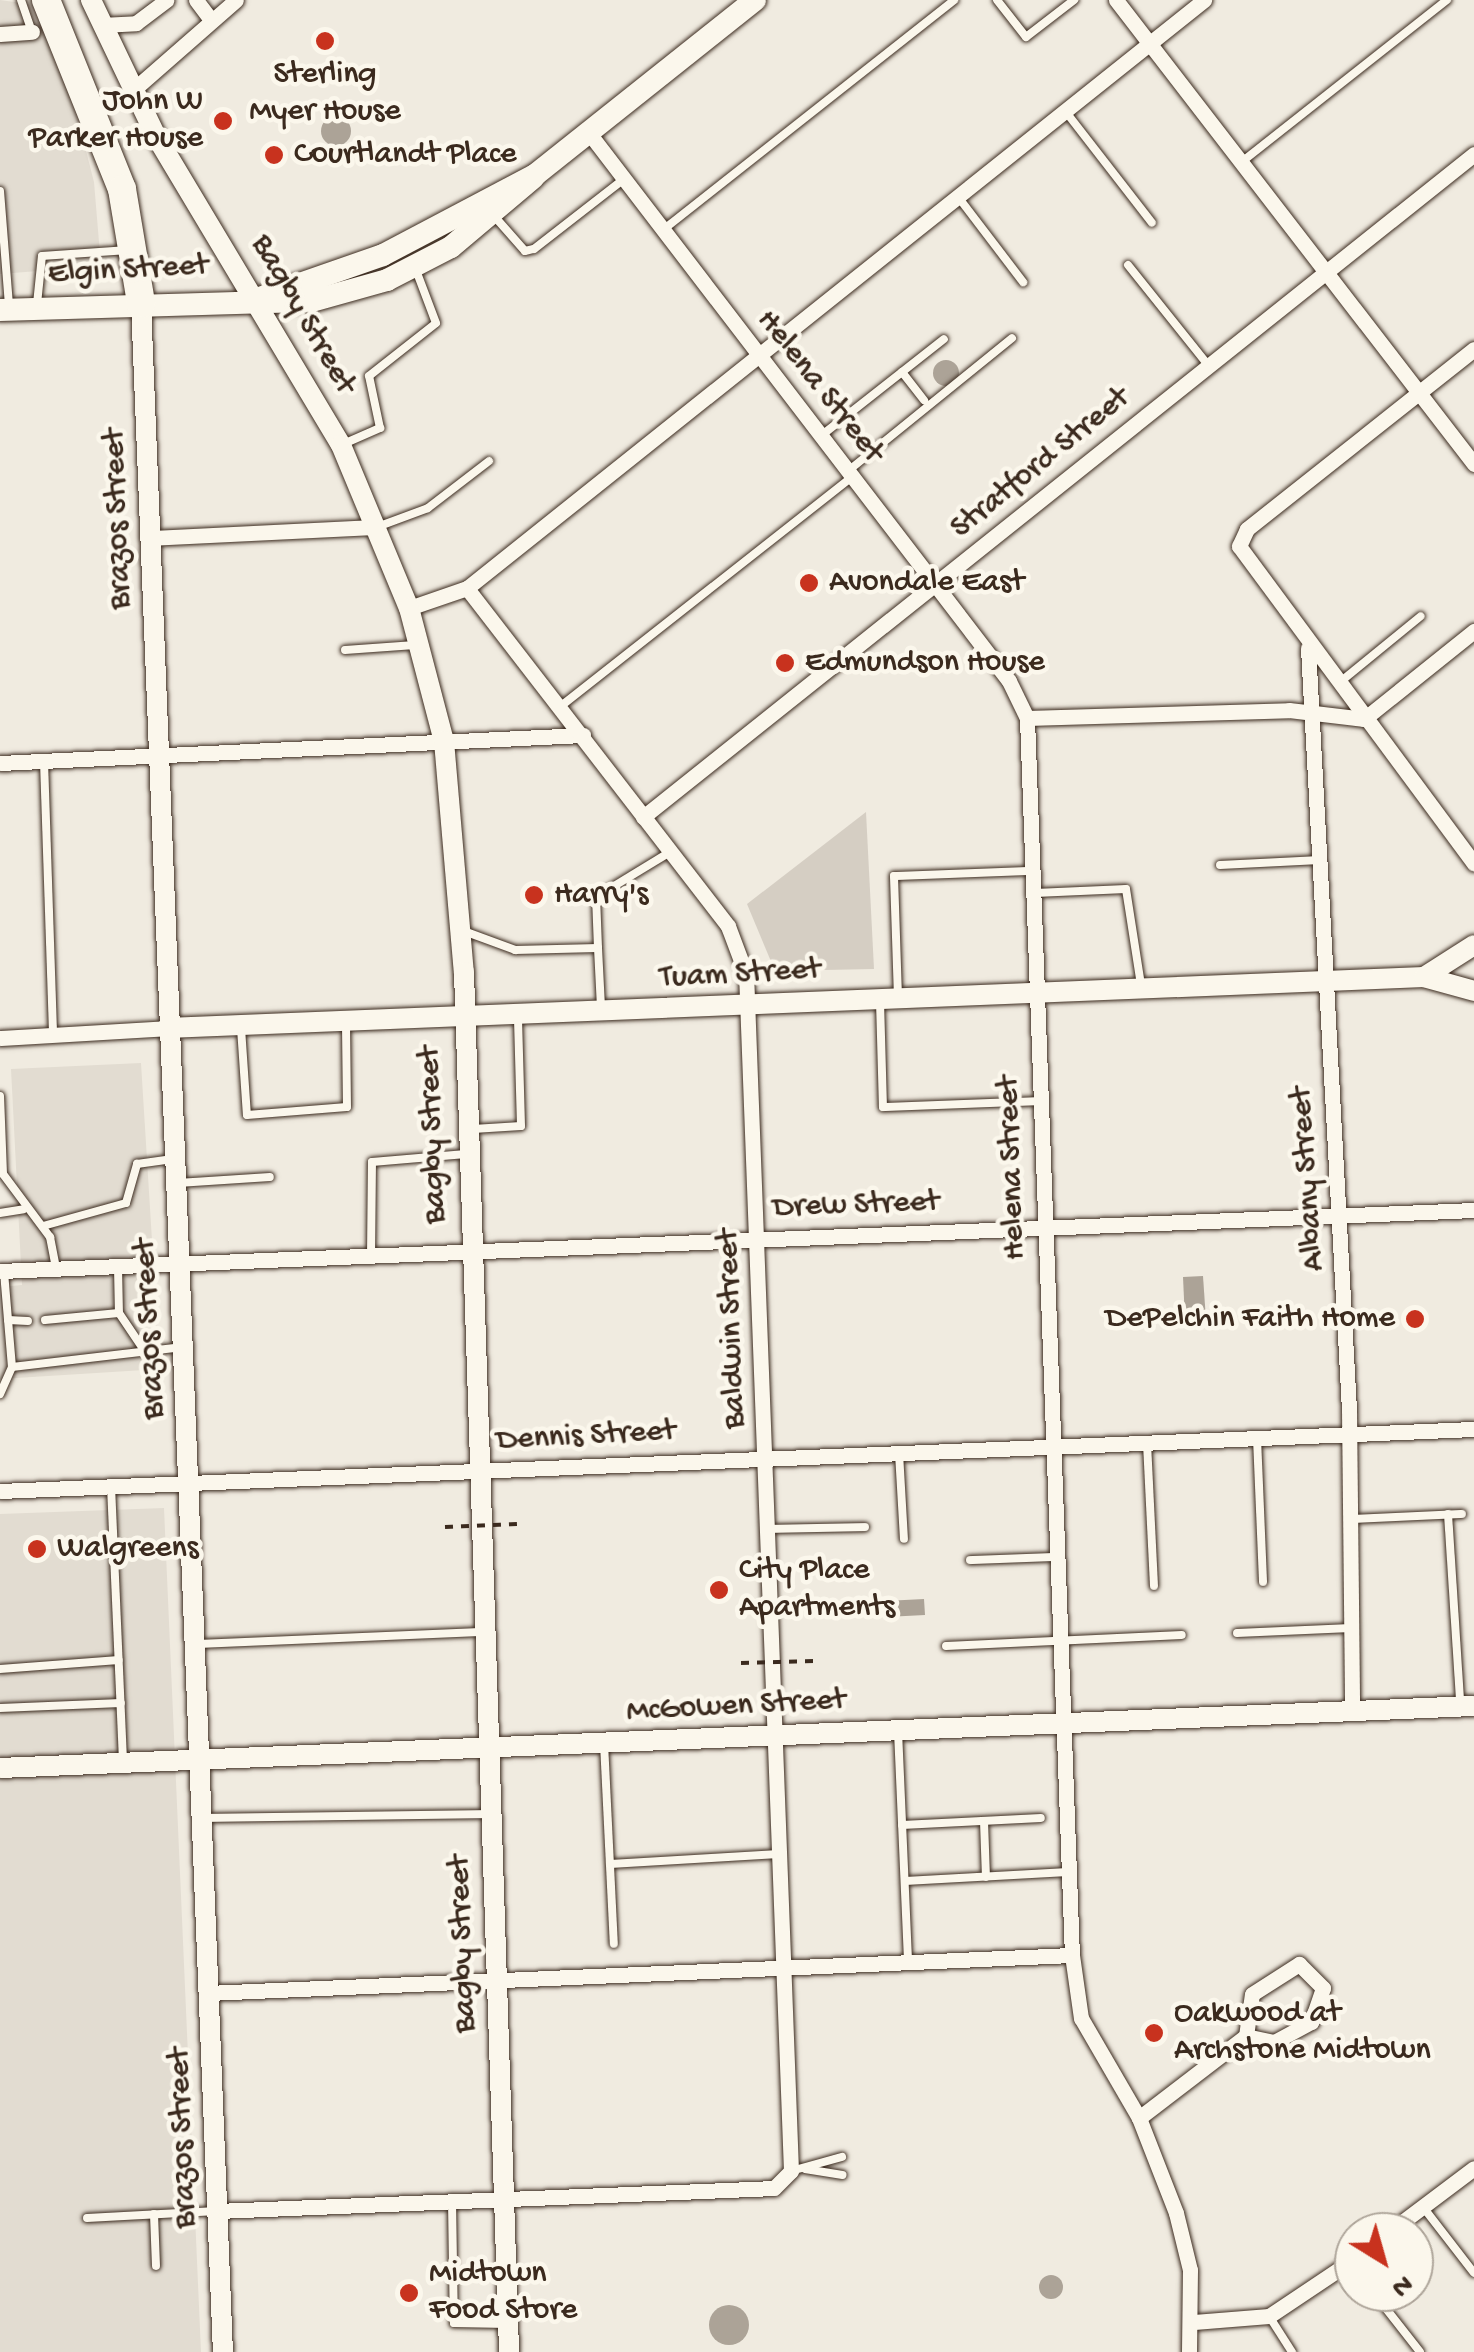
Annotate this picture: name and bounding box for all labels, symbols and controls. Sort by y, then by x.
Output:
marker: Sterling Myer House [314,30,336,52]
place label: Sterling Myer House [249,57,401,132]
place label: John W Parker House [28,84,203,159]
marker: John W Parker House [212,110,234,132]
place label: Courtlandt Place [294,136,517,174]
marker: Courtlandt Place [263,144,285,166]
street label: Bagby Street [241,228,363,402]
street label: Elgin Street [47,248,209,294]
street label: Helena Street [747,303,891,471]
street label: Stratford Street [944,380,1138,548]
street label: Brazos Street [97,428,141,610]
place label: Avondale East [829,564,1024,602]
marker: Avondale East [798,572,820,594]
place label: Edmundson House [805,644,1045,682]
marker: Edmundson House [774,652,796,674]
place label: Harry's [554,876,648,914]
marker: Harry's [523,884,545,906]
street label: Tuam Street [659,952,821,998]
street label: Bagby Street [412,1045,456,1225]
street label: Helena Street [991,1075,1035,1261]
street label: Albany Street [1283,1086,1335,1272]
street label: Drew Street [772,1184,940,1228]
street label: Baldwin Street [710,1229,756,1429]
street label: Brazos Street [127,1238,175,1420]
place label: DePelchin Faith Home [1106,1300,1395,1338]
marker: DePelchin Faith Home [1404,1308,1426,1330]
street label: Dennis Street [495,1413,677,1461]
place label: Walgreens [57,1530,199,1568]
marker: Walgreens [26,1538,48,1560]
place label: City Place Apartments [739,1553,895,1628]
marker: City Place Apartments [708,1579,730,1601]
street label: McGowen Street [625,1682,847,1732]
street label: Bagby Street [442,1854,486,2034]
place label: Oakwood at Archstone Midtown [1174,1996,1431,2071]
marker: Oakwood at Archstone Midtown [1143,2022,1165,2044]
street label: Brazos Street [162,2047,206,2229]
north arrow [1334,2212,1434,2312]
place label: Midtown Food Store [429,2256,577,2331]
text: N [1384,2266,1418,2303]
marker: Midtown Food Store [398,2282,420,2304]

